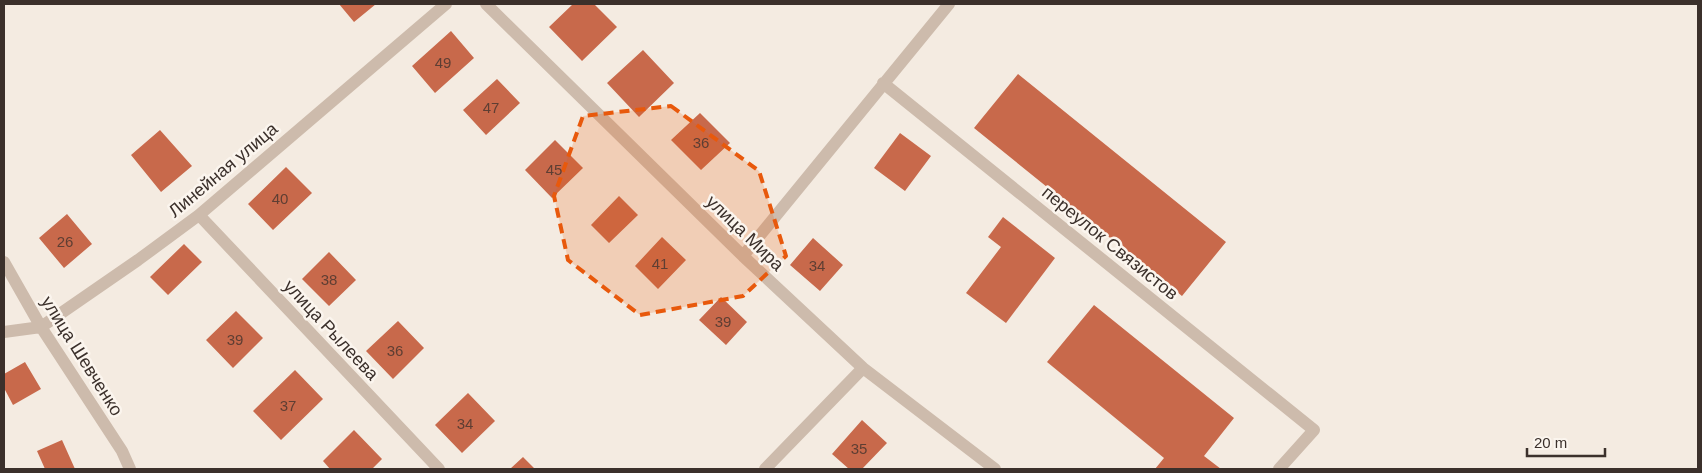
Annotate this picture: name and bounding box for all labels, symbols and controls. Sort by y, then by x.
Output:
house number: 49 [435,54,451,71]
house number: 47 [483,99,499,116]
street label: Линейная улица [164,118,282,221]
house number: 36 [693,134,709,151]
house number: 45 [546,161,562,178]
street label: переулок Связистов [1038,182,1182,304]
house number: 40 [272,190,288,207]
street label: улица Мира [702,191,788,275]
house number: 26 [57,233,73,250]
house number: 41 [652,255,668,272]
house number: 34 [809,257,825,274]
house number: 38 [321,271,337,288]
street label: улица Рылеева [280,276,383,385]
street label: улица Шевченко [37,293,127,419]
house number: 39 [715,313,731,330]
house number: 39 [227,331,243,348]
house number: 36 [387,342,403,359]
house number: 37 [280,397,296,414]
house number: 34 [457,415,473,432]
scale bar [1527,426,1604,458]
text: 20 m [1534,434,1567,451]
house number: 35 [851,440,867,457]

